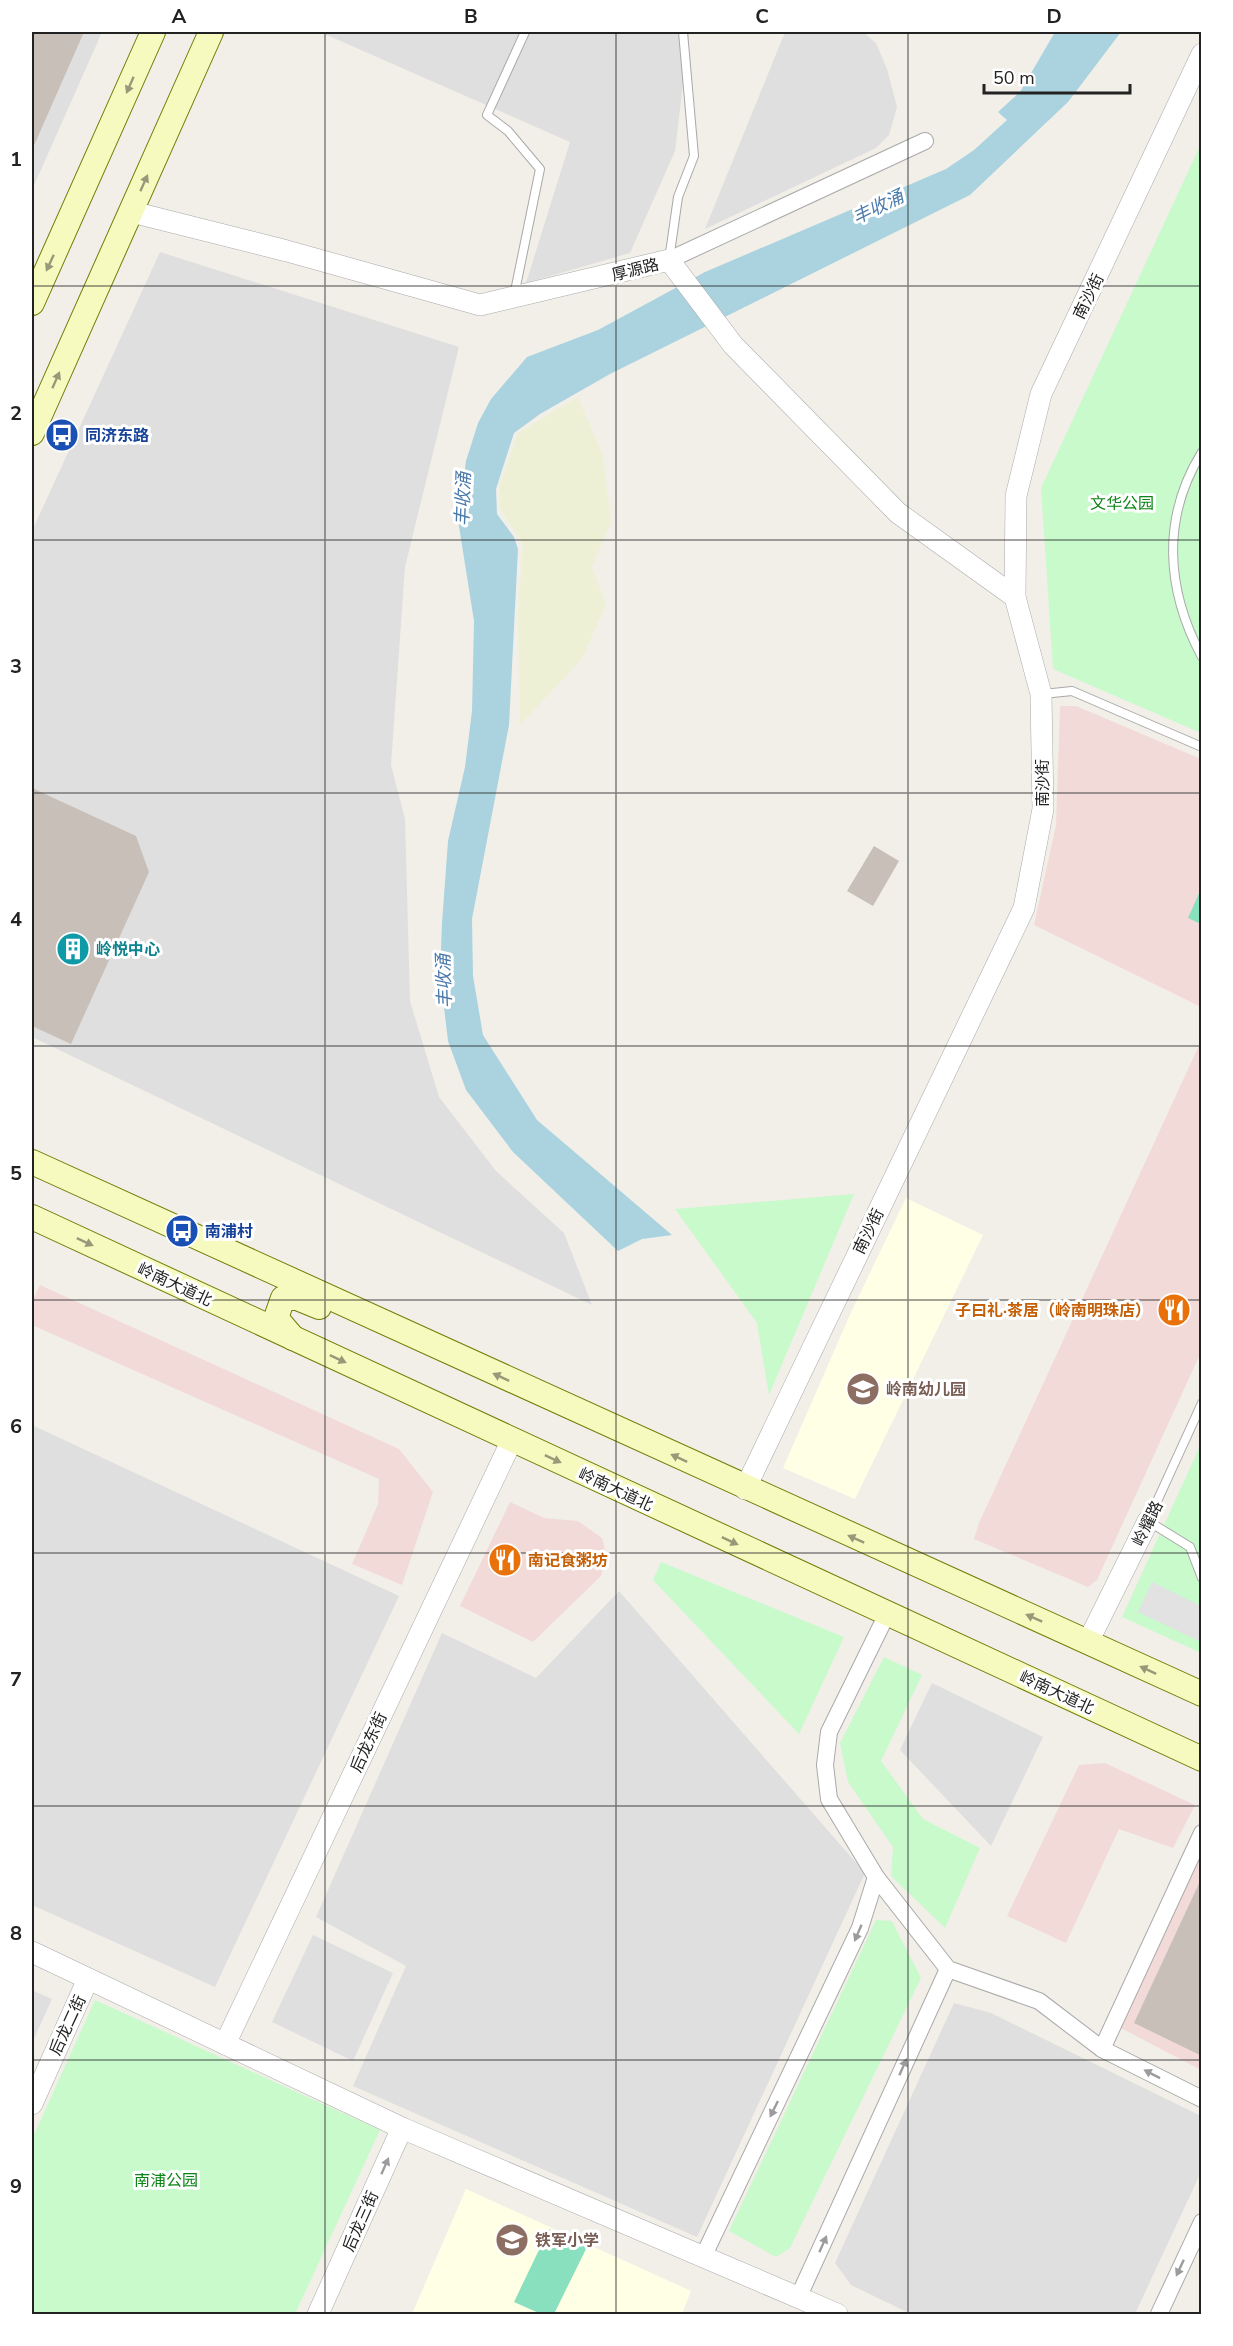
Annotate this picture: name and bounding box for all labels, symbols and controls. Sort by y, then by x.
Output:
text: A [172,3,187,30]
text: B [464,3,478,30]
text: C [755,3,769,30]
text: D [1046,3,1062,30]
scale bar [984,57,1130,95]
text: 50 m [993,66,1035,90]
one-way arrow [125,76,134,94]
text: 1 [10,146,22,173]
one-way arrow [140,174,149,191]
water label: 丰收涌 [848,184,909,230]
street label: 厚源路 [609,253,661,286]
one-way arrow [46,255,55,272]
street label: 南沙街 [1068,270,1109,323]
one-way arrow [51,371,60,388]
text: 2 [10,400,22,427]
bus stop icon: 同济东路 [44,417,80,453]
place label: 同济东路 [85,425,149,447]
water label: 丰收涌 [450,470,476,526]
park label: 文华公园 [1090,493,1154,515]
text: 3 [10,653,22,680]
street label: 南沙街 [1032,759,1054,807]
text: 4 [10,906,22,933]
building icon: 岭悦中心 [55,931,91,967]
place label: 岭悦中心 [96,939,160,961]
water label: 丰收涌 [431,952,457,1008]
text: 5 [10,1160,22,1187]
street label: 南沙街 [848,1205,889,1258]
bus stop icon: 南浦村 [164,1213,200,1249]
place label: 南浦村 [205,1221,253,1243]
one-way arrow [76,1237,93,1246]
street label: 岭南大道北 [134,1258,215,1312]
restaurant icon: 子曰礼·茶居（岭南明珠店） [1156,1292,1192,1328]
place label: 子曰礼·茶居（岭南明珠店） [955,1300,1151,1322]
one-way arrow [329,1355,346,1364]
school or university icon: 岭南幼儿园 [845,1371,881,1407]
one-way arrow [493,1373,510,1382]
place label: 岭南幼儿园 [886,1379,966,1401]
text: 6 [10,1413,22,1440]
one-way arrow [670,1454,687,1463]
one-way arrow [544,1455,561,1464]
street label: 岭南大道北 [575,1463,656,1517]
street label: 岭耀路 [1127,1497,1168,1550]
one-way arrow [848,1534,865,1543]
one-way arrow [721,1536,739,1546]
restaurant icon: 南记食粥坊 [487,1542,523,1578]
place label: 南记食粥坊 [528,1550,608,1572]
one-way arrow [1025,1613,1043,1623]
one-way arrow [1139,1665,1157,1675]
text: 7 [10,1666,22,1693]
street label: 岭南大道北 [1016,1666,1097,1720]
street label: 后龙东街 [345,1709,392,1776]
text: 8 [10,1920,22,1947]
one-way arrow [853,1924,863,1942]
street label: 后龙二街 [44,1992,91,2059]
one-way arrow [899,2058,908,2075]
one-way arrow [1143,2069,1160,2079]
one-way arrow [769,2100,779,2117]
one-way arrow [381,2157,390,2174]
park label: 南浦公园 [134,2170,198,2192]
text: 9 [10,2173,22,2200]
street label: 后龙三街 [338,2188,384,2255]
school or university icon: 铁军小学 [494,2222,530,2258]
place label: 铁军小学 [535,2230,599,2252]
one-way arrow [818,2236,827,2253]
one-way arrow [1176,2260,1185,2277]

